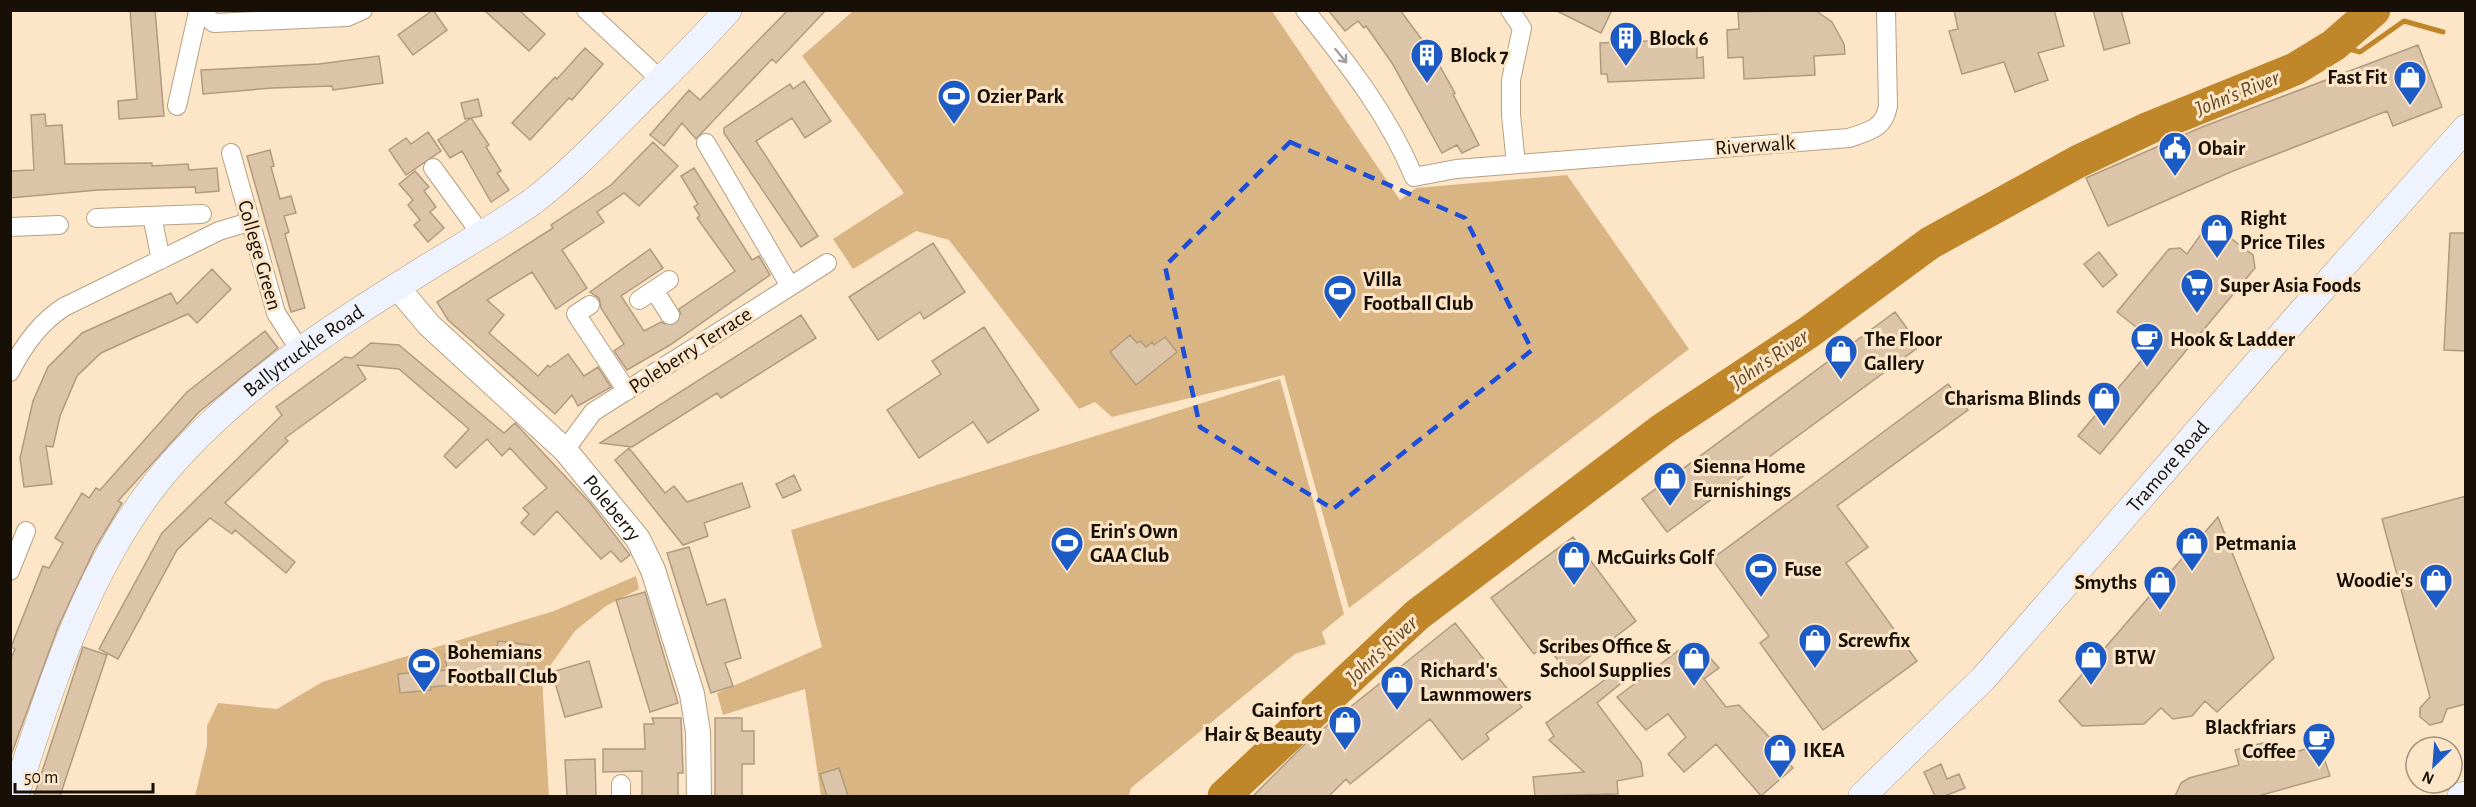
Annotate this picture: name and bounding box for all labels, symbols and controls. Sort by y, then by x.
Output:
building icon: Block 6 [1608,20,1644,67]
place label: Block 6 [1649,28,1709,49]
building icon: Block 7 [1409,37,1445,84]
place label: Block 7 [1450,45,1509,66]
one-way arrow [1335,48,1348,64]
shop icon: Fast Fit [2392,59,2428,106]
water label: John's River [2191,66,2283,120]
place label: Fast Fit [2327,67,2387,88]
sports icon: Ozier Park [936,78,972,125]
place label: Ozier Park [977,86,1065,107]
public building icon: Obair [2157,130,2193,177]
street label: Riverwalk [1714,132,1796,159]
place label: Obair [2198,138,2246,159]
street label: College Green [234,198,285,312]
place label: Right Price Tiles [2240,208,2325,253]
shop icon: Right Price Tiles [2199,212,2235,259]
supermarket icon: Super Asia Foods [2179,267,2215,314]
place label: Villa Football Club [1363,269,1474,314]
sports icon: Villa Football Club [1322,273,1358,320]
place label: Super Asia Foods [2220,275,2361,296]
street label: Ballytruckle Road [240,301,367,401]
street label: Poleberry Terrace [625,303,755,398]
cafe icon: Hook & Ladder [2129,321,2165,368]
water label: John's River [1726,324,1813,393]
place label: The Floor Gallery [1864,329,1943,374]
place label: Hook & Ladder [2170,329,2296,350]
shop icon: The Floor Gallery [1823,333,1859,380]
shop icon: Charisma Blinds [2086,380,2122,427]
place label: Charisma Blinds [1944,388,2081,409]
street label: Tramore Road [2123,417,2213,516]
place label: Sienna Home Furnishings [1693,456,1806,501]
shop icon: Sienna Home Furnishings [1652,460,1688,507]
street label: Poleberry [579,471,645,545]
place label: Erin's Own GAA Club [1090,521,1178,566]
sports icon: Erin's Own GAA Club [1049,525,1085,572]
shop icon: Petmania [2174,525,2210,572]
place label: Petmania [2215,533,2297,554]
shop icon: McGuirks Golf [1556,539,1592,586]
place label: McGuirks Golf [1597,547,1716,568]
sports icon: Fuse [1743,551,1779,598]
place label: Fuse [1784,559,1822,580]
shop icon: Woodie's [2418,562,2454,609]
shop icon: Smyths [2142,564,2178,611]
place label: Woodie's [2336,570,2413,591]
place label: Smyths [2074,572,2137,593]
water label: John's River [1341,611,1422,689]
shop icon: Screwfix [1797,622,1833,669]
place label: Screwfix [1838,630,1911,651]
place label: Scribes Office & School Supplies [1539,636,1671,681]
shop icon: BTW [2073,639,2109,686]
shop icon: Scribes Office & School Supplies [1676,640,1712,687]
place label: Bohemians Football Club [447,642,558,687]
sports icon: Bohemians Football Club [406,646,442,693]
place label: BTW [2114,647,2156,668]
place label: Richard's Lawnmowers [1420,660,1531,705]
shop icon: Richard's Lawnmowers [1379,664,1415,711]
place label: Gainfort Hair & Beauty [1204,700,1323,745]
shop icon: Gainfort Hair & Beauty [1327,704,1363,751]
place label: Blackfriars Coffee [2205,717,2296,762]
cafe icon: Blackfriars Coffee [2301,721,2337,768]
shop icon: IKEA [1762,732,1798,779]
north arrow [2404,735,2464,795]
place label: IKEA [1803,740,1845,761]
scale bar [15,756,153,794]
text: N [2420,768,2437,787]
text: 50 m [24,769,58,787]

